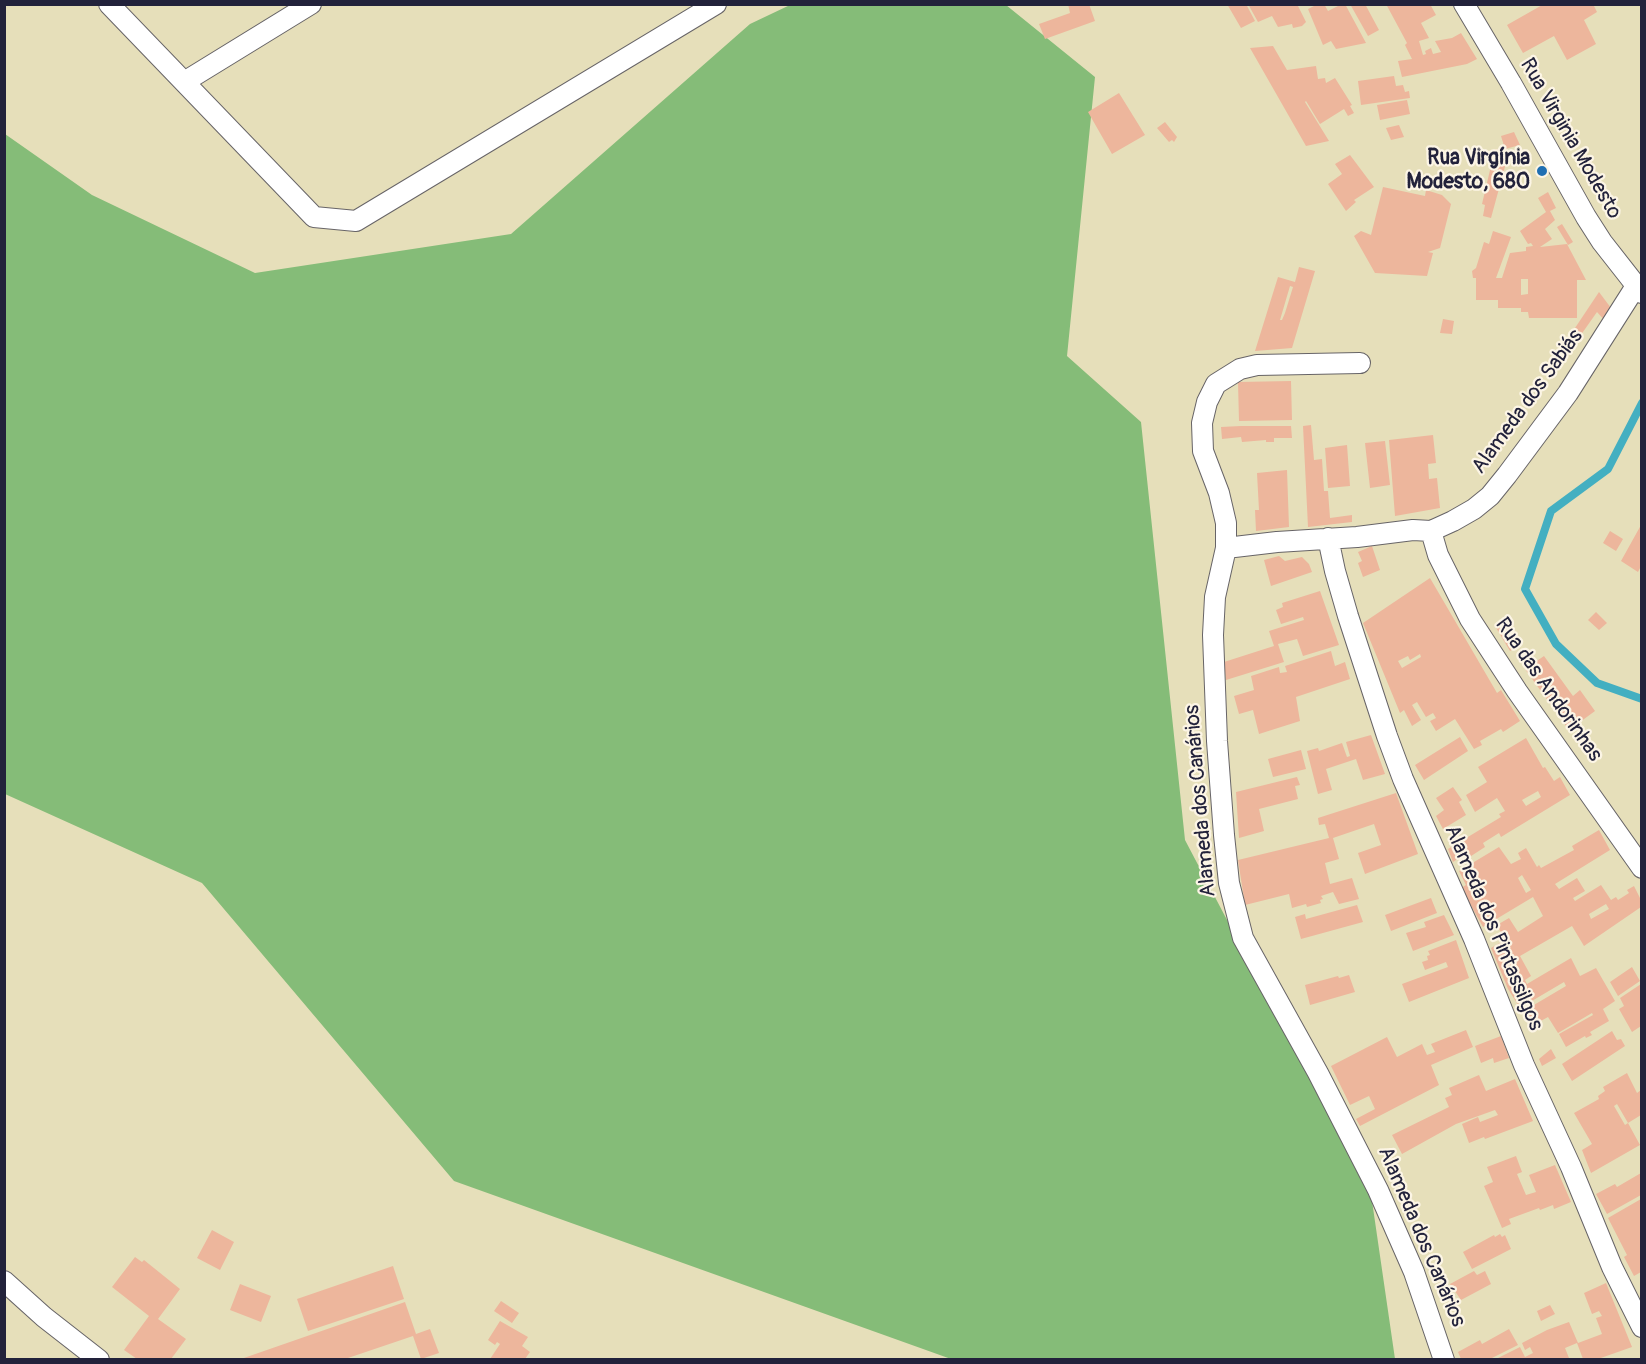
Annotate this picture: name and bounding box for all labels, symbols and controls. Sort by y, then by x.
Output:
street label: Rua Virginia Modesto [1514,54,1626,224]
place label: Rua Virgínia Modesto, 680 [1407,146,1530,196]
marker: Rua Virgínia Modesto, 680 [1535,164,1549,178]
street label: Alameda dos Sabiás [1467,325,1589,479]
street label: Rua das Andorinhas [1489,613,1607,767]
street label: Alameda dos Canários [1180,704,1222,898]
street label: Alameda dos Pintassilgos [1438,821,1548,1035]
street label: Alameda dos Canários [1372,1143,1470,1331]

